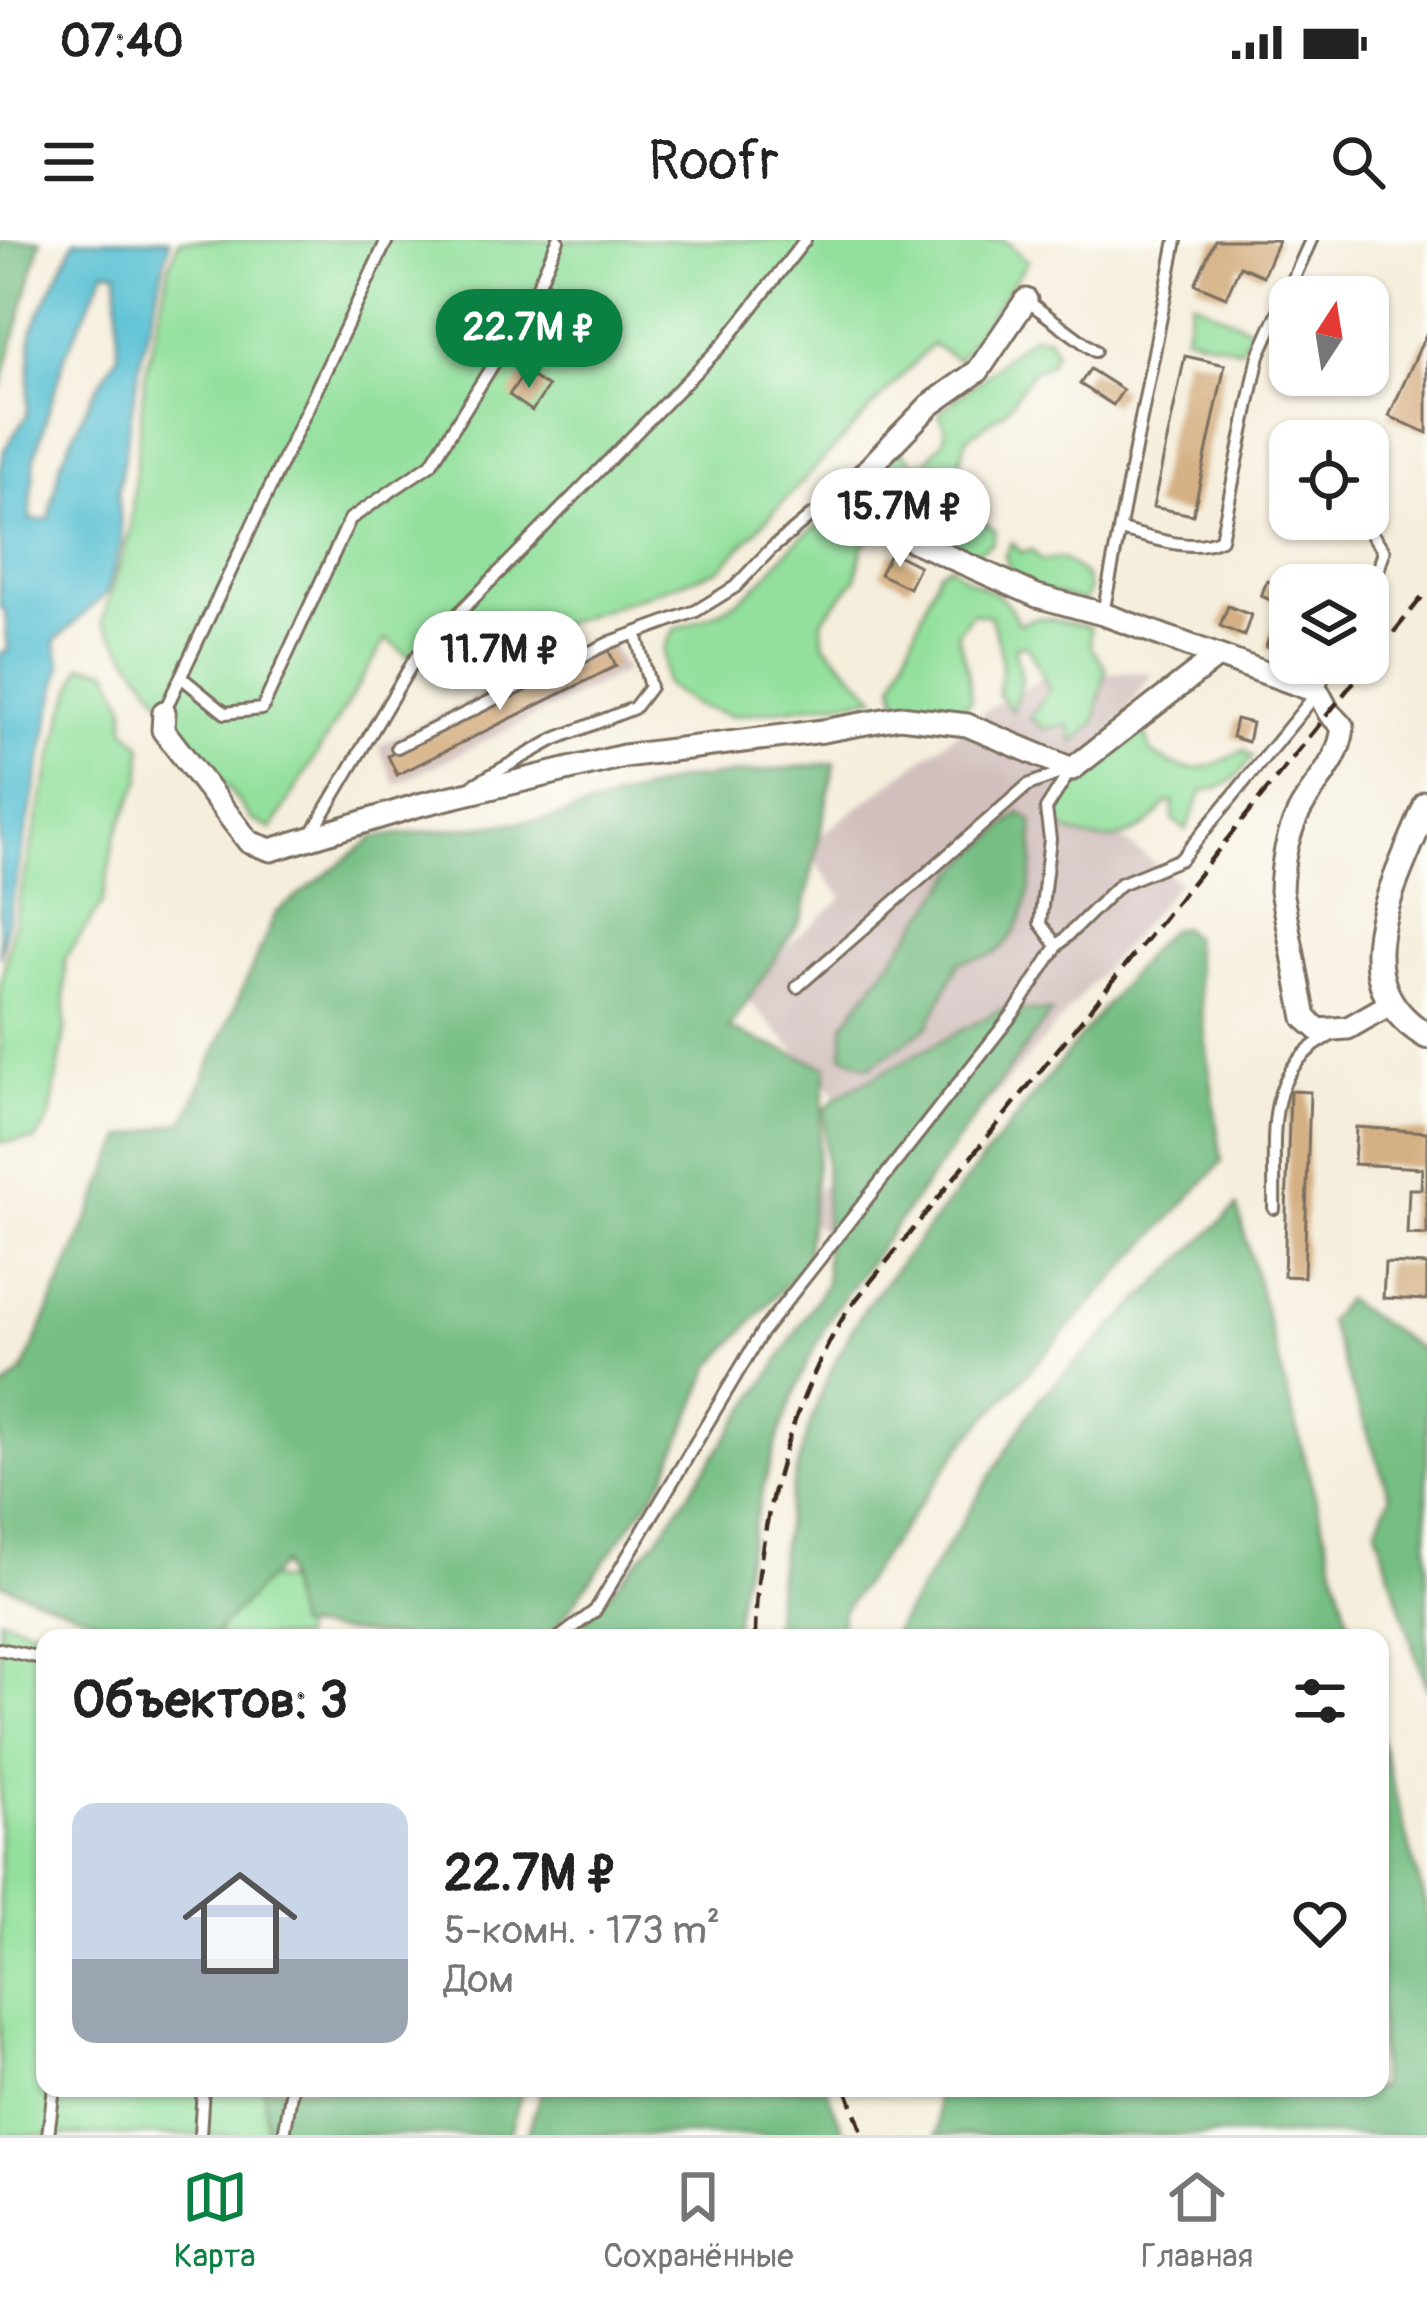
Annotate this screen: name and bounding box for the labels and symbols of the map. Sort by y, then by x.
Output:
north arrow [1269,276,1389,396]
pin: 22.7M ₽ [418,289,640,391]
pin: 15.7M ₽ [789,468,1011,570]
pin: 11.7M ₽ [389,611,611,713]

